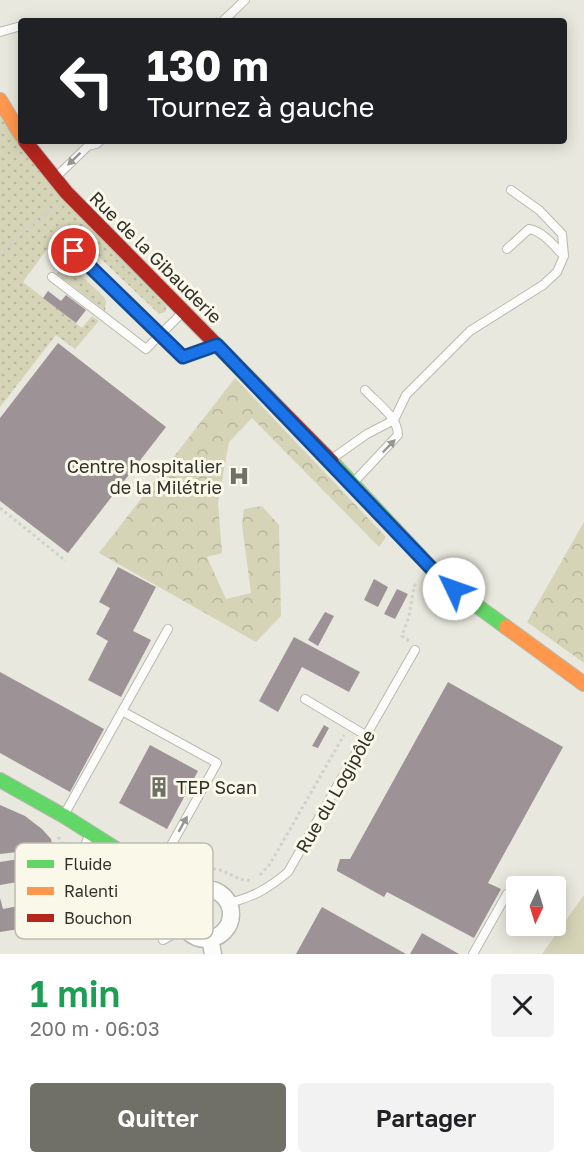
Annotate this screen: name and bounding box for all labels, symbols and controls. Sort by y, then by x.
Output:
text: 130 m [147,40,269,90]
icon: left [48,42,126,120]
text: Tournez à gauche [147,91,374,123]
one-way arrow [68,152,82,166]
street label: Rue de la Gibauderie [85,186,227,328]
pin [48,225,99,276]
icon: arrive [57,234,90,267]
one-way arrow [381,439,395,453]
place label: Centre hospitalier de la Milétrie [67,455,222,498]
hospital icon: Centre hospitalier de la Milétrie [227,464,251,488]
position arrow [422,557,486,621]
street label: Rue du Logipôle [291,725,379,857]
building icon: TEP Scan [147,775,171,799]
place label: TEP Scan [176,776,257,798]
one-way arrow [178,815,188,832]
legend [15,843,213,939]
text: Fluide [64,854,112,874]
north arrow [506,876,566,936]
map controls [506,876,566,936]
text: Ralenti [64,881,118,901]
text: Bouchon [64,908,132,928]
text: 1 min [30,972,120,1015]
button: close [491,974,554,1037]
text: 200 m · 06:03 [30,1016,160,1040]
button: Quitter [30,1083,286,1152]
button: Partager [298,1083,554,1152]

